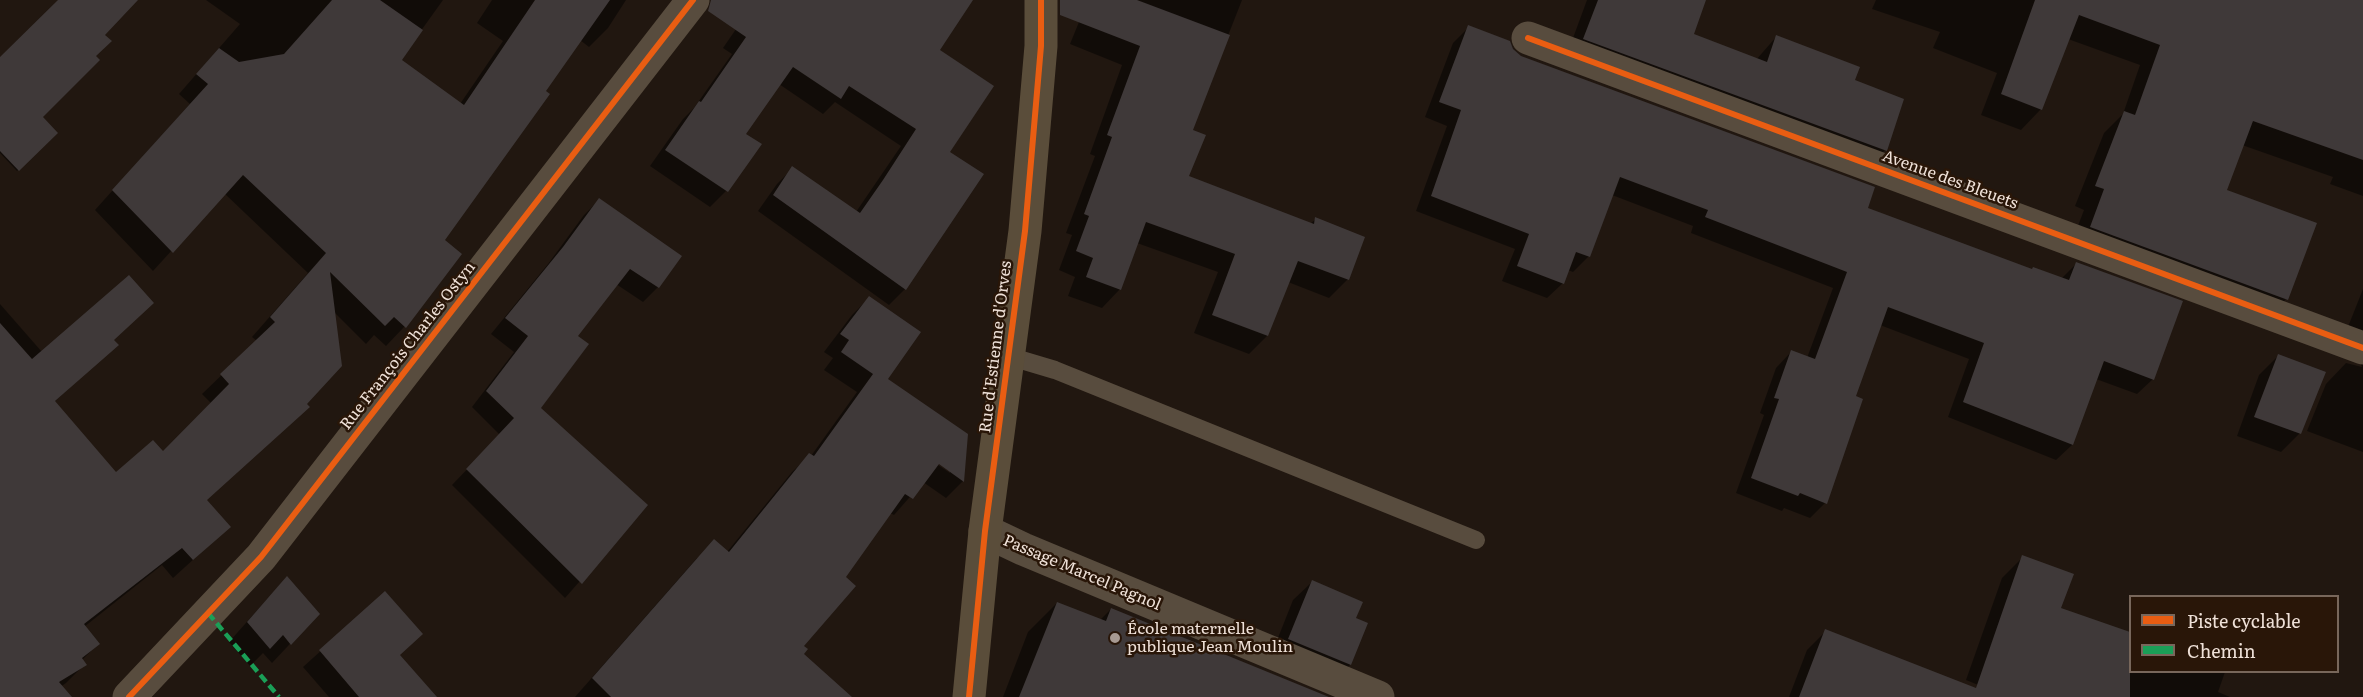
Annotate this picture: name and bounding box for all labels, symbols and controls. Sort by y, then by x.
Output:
street label: Avenue des Bleuets [1880,147,2020,213]
street label: Rue François Charles Ostyn [336,258,480,434]
street label: Rue d'Estienne d'Orves [976,260,1016,434]
street label: Passage Marcel Pagnol [1000,531,1164,615]
legend [2129,595,2339,673]
text: Piste cyclable [2187,607,2301,634]
place label: École maternelle publique Jean Moulin [1127,619,1293,657]
marker: École maternelle publique Jean Moulin [1108,631,1122,645]
text: Chemin [2187,637,2256,664]

